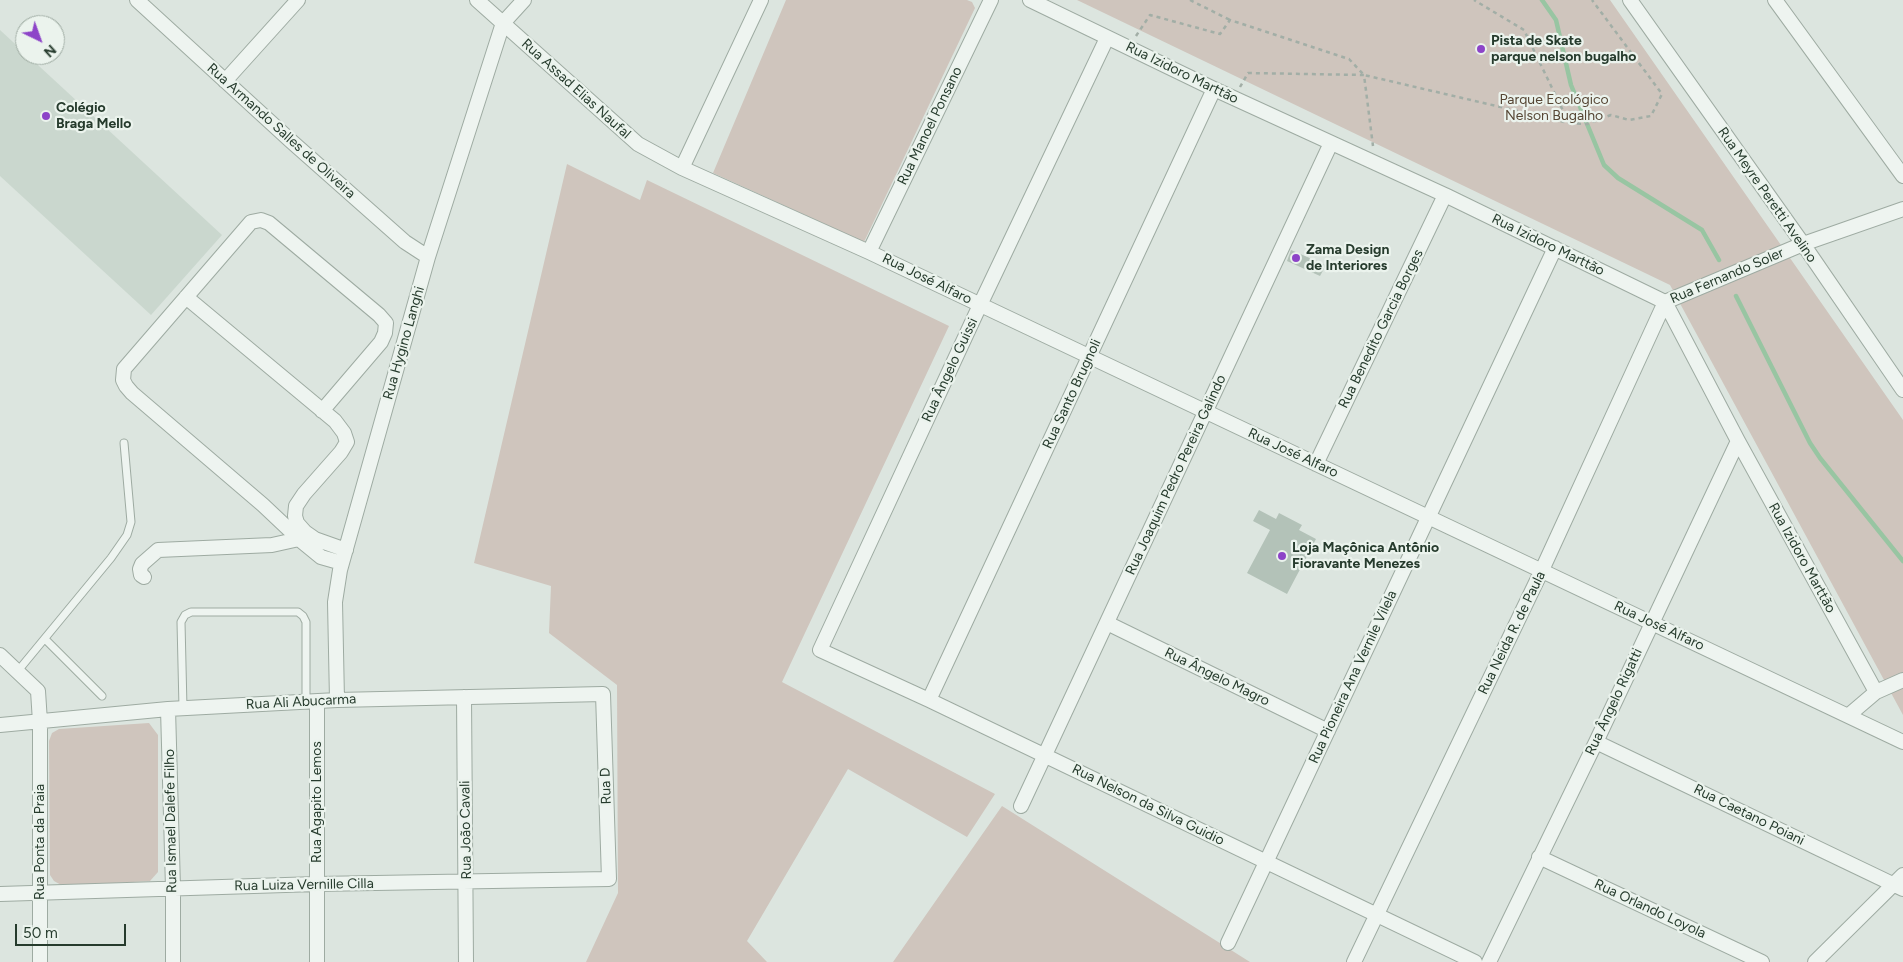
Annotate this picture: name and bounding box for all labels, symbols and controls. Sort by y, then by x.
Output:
north arrow [15,15,65,65]
place label: Pista de Skate parque nelson bugalho [1491,33,1636,65]
street label: Rua Assad Elias Naufal [518,35,634,143]
street label: Rua Izidoro Marttão [1123,38,1241,108]
text: N [40,41,59,61]
marker: Pista de Skate parque nelson bugalho [1475,43,1487,55]
street label: Rua Armando Salles de Oliveira [203,60,359,202]
street label: Rua Manoel Ponsano [894,64,966,188]
park label: Parque Ecológico Nelson Bugalho [1499,92,1609,124]
place label: Colégio Braga Mello [56,100,131,132]
marker: Colégio Braga Mello [40,110,52,122]
street label: Rua Meyre Peretti Avelino [1714,124,1820,266]
street label: Rua Izidoro Marttão [1489,210,1607,280]
place label: Zama Design de Interiores [1306,242,1389,274]
street label: Rua Fernando Soler [1668,244,1786,308]
street label: Rua Benedito Garcia Borges [1335,247,1427,411]
street label: Rua José Alfaro [879,250,975,308]
marker: Zama Design de Interiores [1290,252,1302,264]
street label: Rua Hygino Langhi [380,284,428,402]
street label: Rua Ângelo Guissi [919,315,981,425]
street label: Rua Santo Brugnoli [1039,336,1105,452]
street label: Rua Joaquim Pedro Pereira Galindo [1122,372,1230,578]
street label: Rua José Alfaro [1245,425,1341,481]
street label: Rua Izidoro Marttão [1765,500,1839,616]
place label: Loja Maçônica Antônio Fioravante Menezes [1292,540,1439,572]
marker: Loja Maçônica Antônio Fioravante Menezes [1276,550,1288,562]
street label: Rua Neida R. de Paula [1475,569,1549,697]
street label: Rua Pioneira Ana Vernile Vilela [1305,588,1401,766]
street label: Rua José Alfaro [1611,598,1707,654]
street label: Rua Ângelo Magro [1162,644,1272,710]
street label: Rua Ângelo Rigatti [1582,646,1646,758]
street label: Rua Ali Abucarma [245,691,357,713]
street label: Rua Agapito Lemos [309,741,325,863]
street label: Rua Ismael Dalefe Filho [161,749,181,893]
street label: Rua Nelson da Silva Guidio [1069,761,1227,849]
street label: Rua D [597,767,615,805]
street label: Rua João Cavali [457,780,475,880]
street label: Rua Caetano Poiani [1691,781,1807,849]
street label: Rua Ponta da Praia [32,784,48,900]
street label: Rua Luiza Vernille Cilla [234,875,374,895]
street label: Rua Orlando Loyola [1591,876,1709,942]
scale bar [18,914,129,946]
text: 50 m [23,924,58,942]

